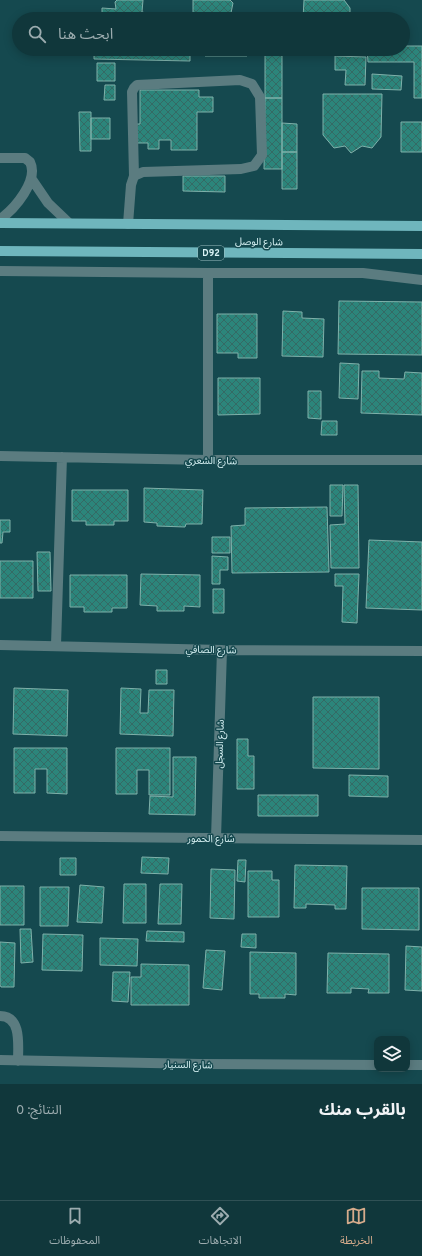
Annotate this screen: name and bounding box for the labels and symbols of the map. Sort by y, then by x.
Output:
street label: شارع الوصل [235,236,283,249]
road number: D92 [198,246,224,260]
street label: شارع الشعري [185,455,237,469]
street label: شارع الصافي [185,644,237,658]
street label: شارع السجل [213,719,228,769]
street label: شارع الحمور [186,833,235,846]
street label: شارع السنيار [162,1059,213,1072]

